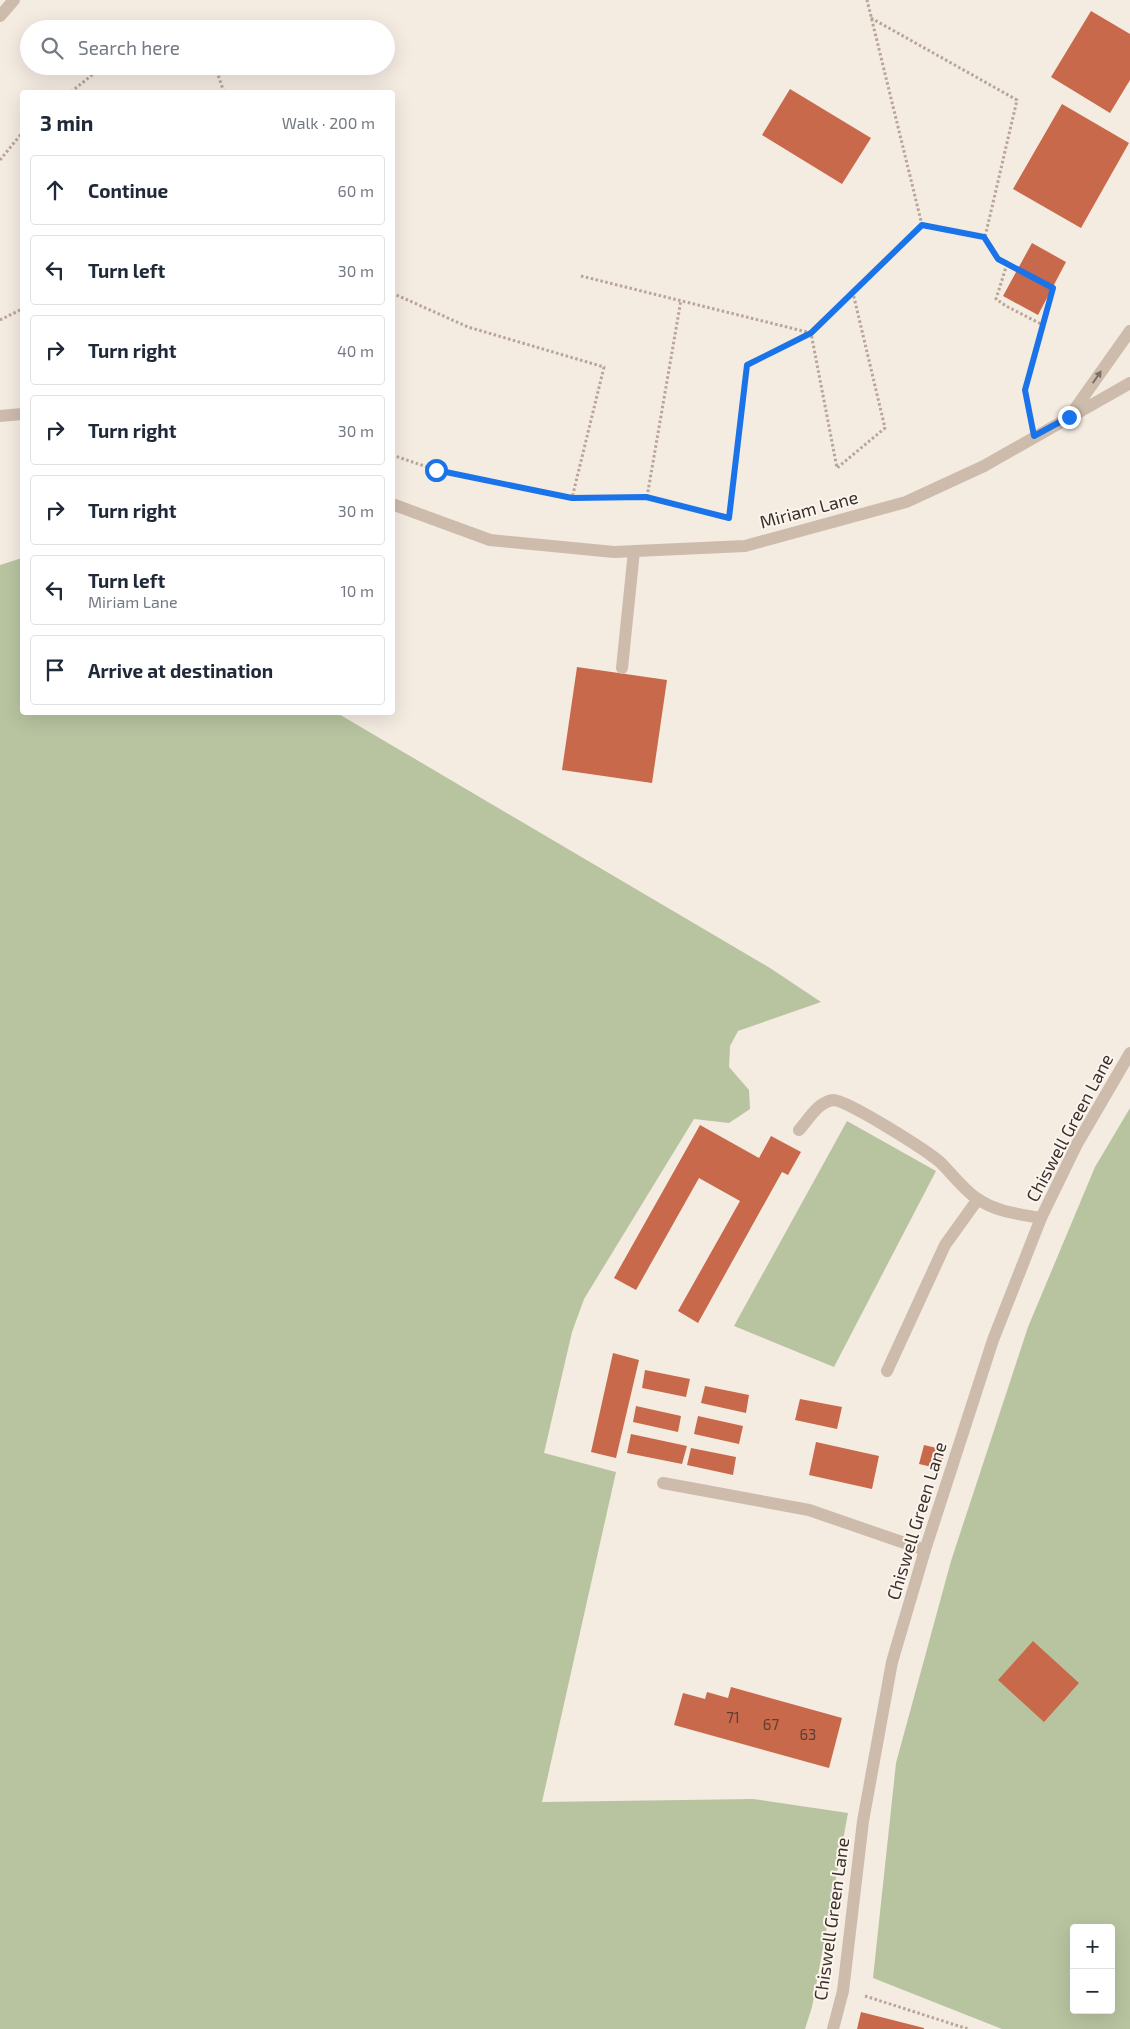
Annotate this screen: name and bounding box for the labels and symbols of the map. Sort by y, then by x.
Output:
one-way arrow [1092,370,1102,384]
route end [1058,406,1081,429]
route start [425,459,448,482]
street label: Miriam Lane [757,485,860,533]
street label: Chiswell Green Lane [1021,1050,1117,1205]
street label: Chiswell Green Lane [881,1439,951,1603]
house number: 71 [726,1708,740,1726]
house number: 67 [763,1715,779,1733]
house number: 63 [800,1725,816,1743]
street label: Chiswell Green Lane [809,1836,853,2002]

